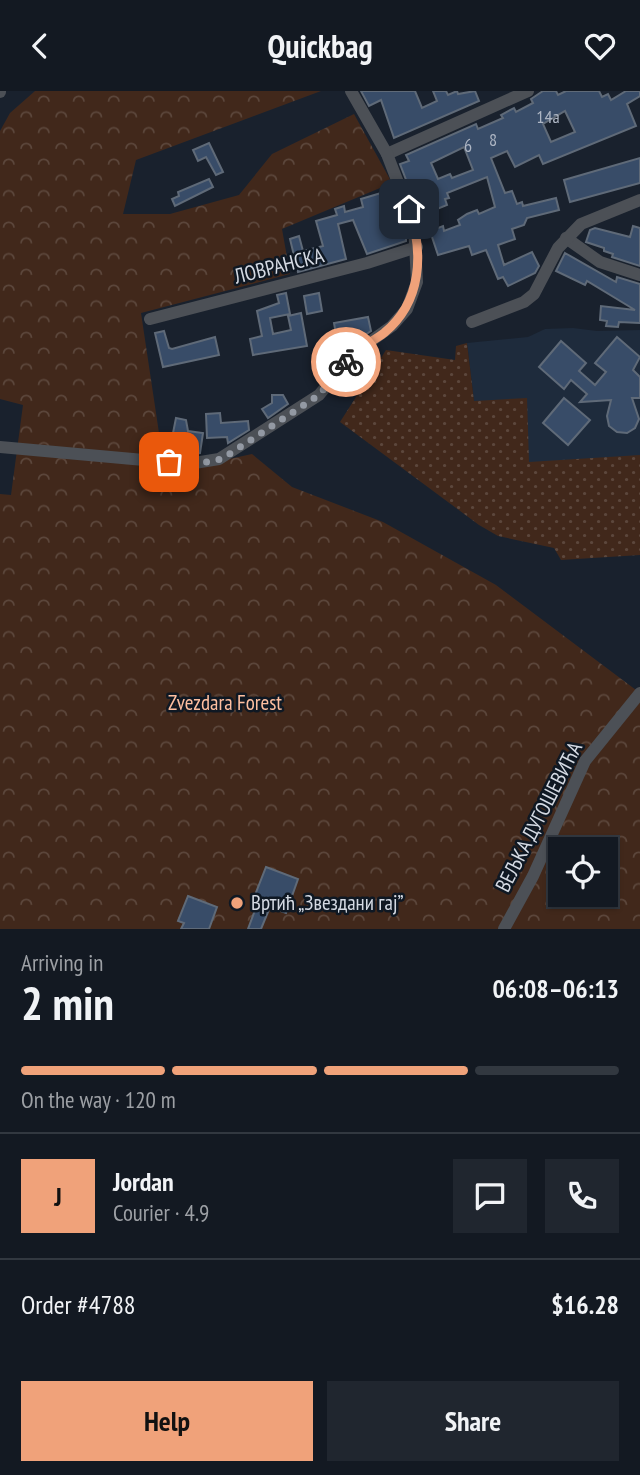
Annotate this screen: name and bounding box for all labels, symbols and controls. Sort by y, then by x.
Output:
text: Quickbag [267,25,373,67]
icon: back [21,27,59,65]
icon: heart [581,27,619,65]
house number: 14a [536,105,560,128]
house number: 8 [489,128,497,151]
house number: 6 [464,134,472,157]
pin [379,179,439,239]
icon: home [390,190,428,228]
street label: ЛОВРАНСКА [230,241,327,290]
courier [311,327,381,397]
icon: bike [327,343,365,381]
pin [139,432,199,492]
icon: bag [150,443,188,481]
park label: Zvezdara Forest [168,689,282,716]
street label: ВЕЉКА ДУГОШЕВИЋА [489,737,588,896]
map controls [548,837,618,907]
button: locate [548,837,618,907]
place label: Вртић „Звездани гај” [251,889,404,916]
marker: Вртић „Звездани гај” [229,895,245,911]
text: Arriving in [21,948,103,977]
text: 06:08–06:13 [492,972,619,1005]
text: 2 min [21,973,114,1033]
text: On the way · 120 m [21,1085,176,1114]
button: chat [453,1159,527,1233]
button: phone [545,1159,619,1233]
text: Jordan [113,1165,174,1198]
text: J [54,1180,62,1213]
text: Courier · 4.9 [113,1198,209,1227]
text: Order #4788 [21,1288,136,1321]
text: $16.28 [551,1288,619,1321]
button: Help [21,1381,313,1461]
button: Share [327,1381,619,1461]

